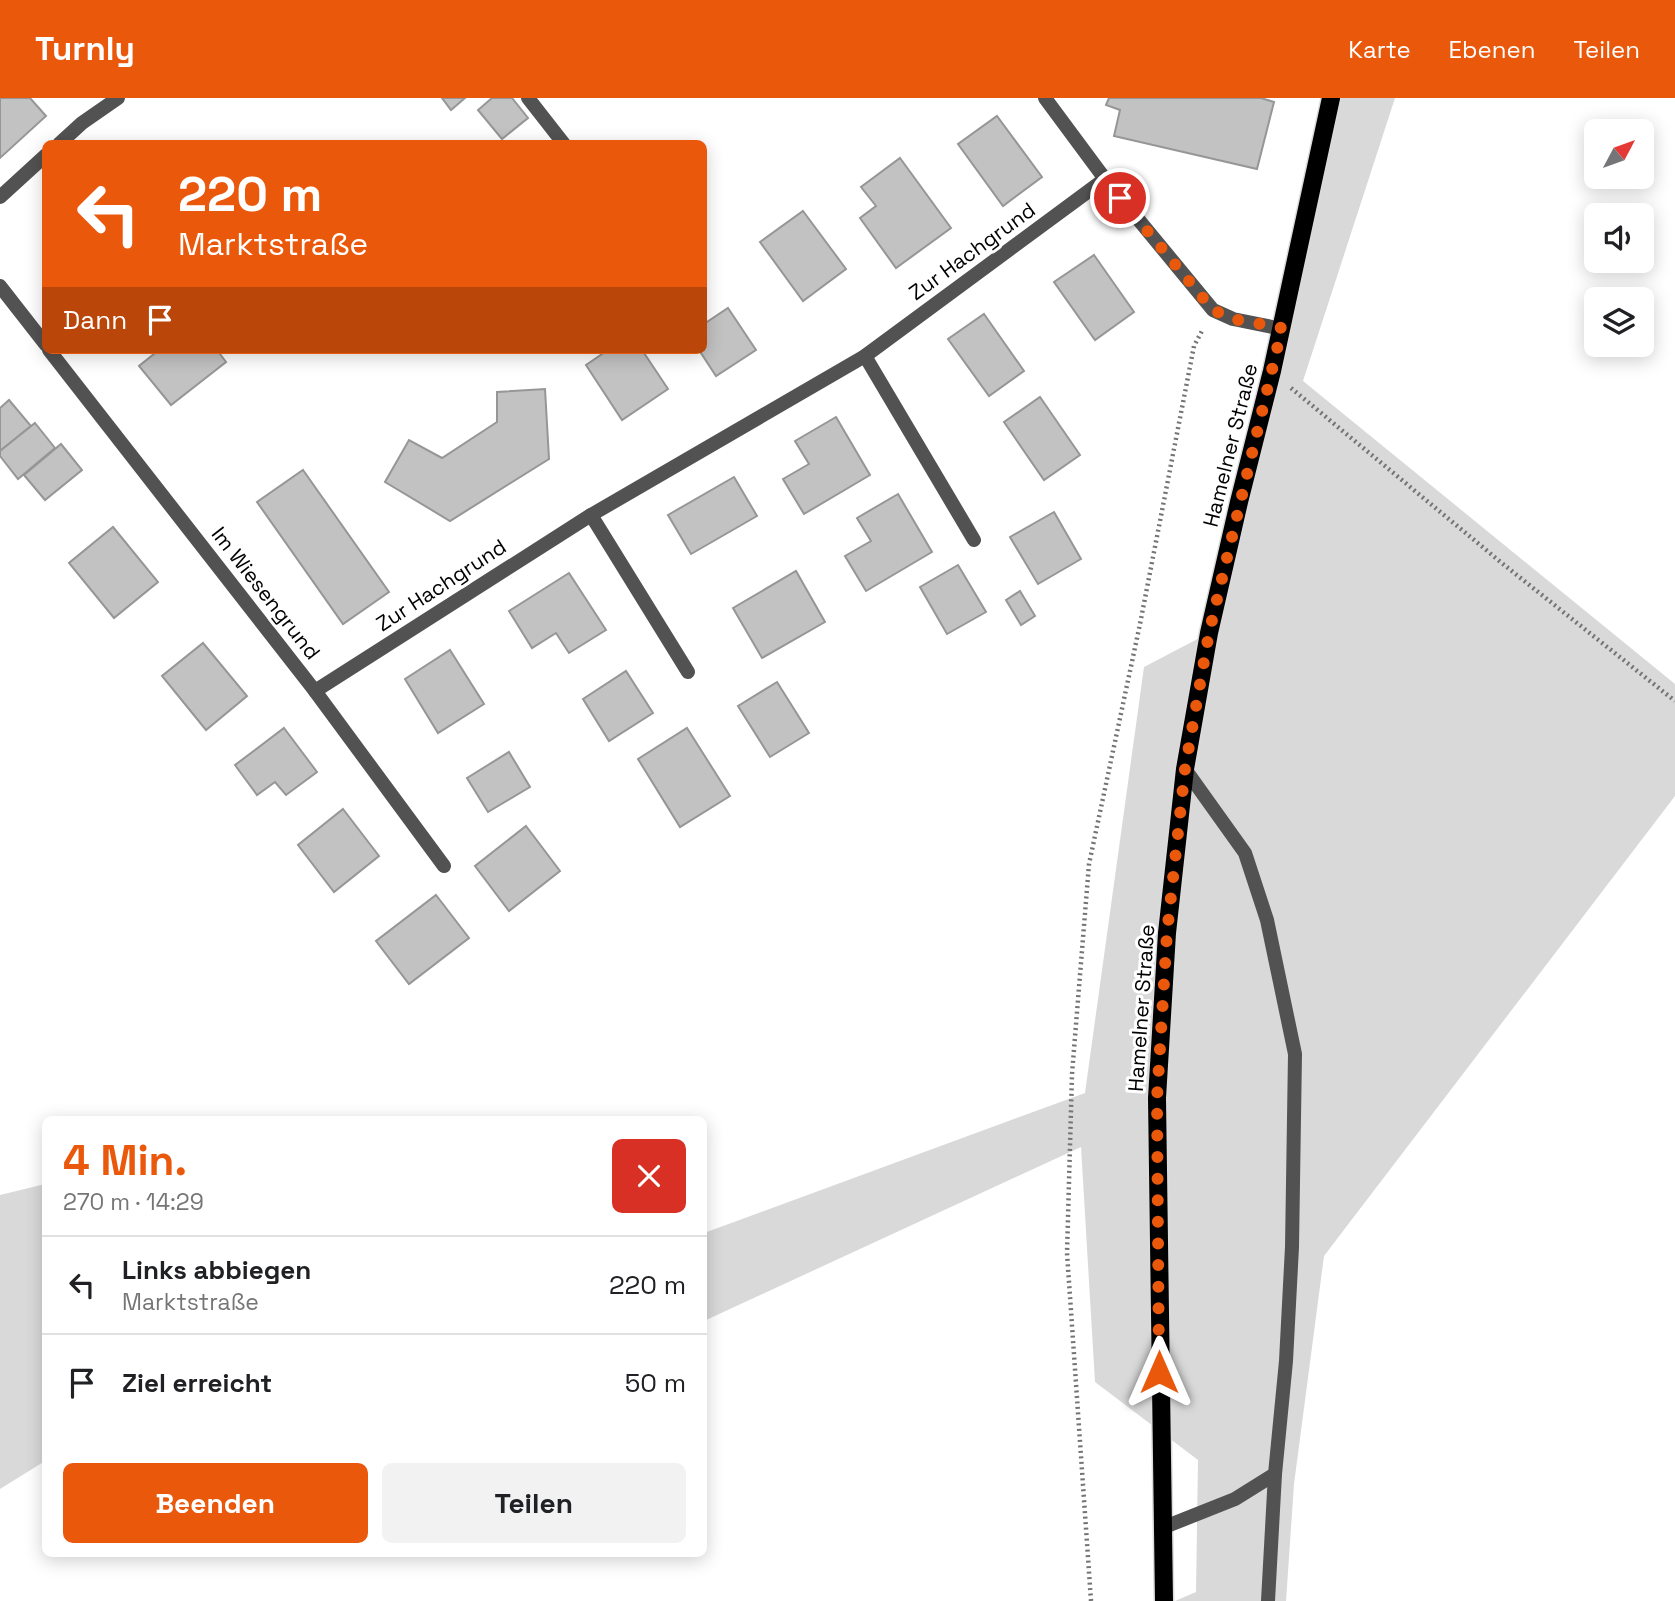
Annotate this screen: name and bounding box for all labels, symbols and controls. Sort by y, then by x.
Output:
text: Turnly [35,28,135,70]
text: Karte [1348,34,1411,65]
text: Ebenen [1449,34,1535,65]
text: Teilen [1573,34,1640,65]
north arrow [1584,119,1654,189]
map controls [1584,119,1654,357]
text: 220 m [178,163,322,225]
icon: left [63,168,154,259]
pin [1090,168,1150,228]
icon: arrive [1101,179,1139,217]
street label: Zur Hachgrund [903,196,1041,306]
button: sound [1584,203,1654,273]
text: Marktstraße [178,224,368,264]
button: layers [1584,287,1654,357]
icon: arrive [141,301,179,339]
text: Dann [63,303,127,337]
street label: Hamelner Straße [1197,360,1263,530]
street label: Im Wiesengrund [206,521,326,665]
street label: Zur Hachgrund [371,533,511,637]
street label: Hamelner Straße [1122,923,1160,1093]
text: 4 Min. [63,1134,187,1187]
button: close [612,1139,686,1213]
text: 270 m · 14:29 [63,1187,204,1217]
text: Links abbiegen [122,1253,311,1287]
icon: left [63,1266,101,1304]
text: 220 m [609,1268,686,1302]
text: Marktstraße [122,1287,259,1317]
position arrow [1122,1335,1196,1409]
icon: arrive [63,1364,101,1402]
text: Ziel erreicht [122,1366,272,1400]
text: 50 m [625,1366,686,1400]
button: Beenden [63,1463,368,1543]
button: Teilen [382,1463,686,1543]

